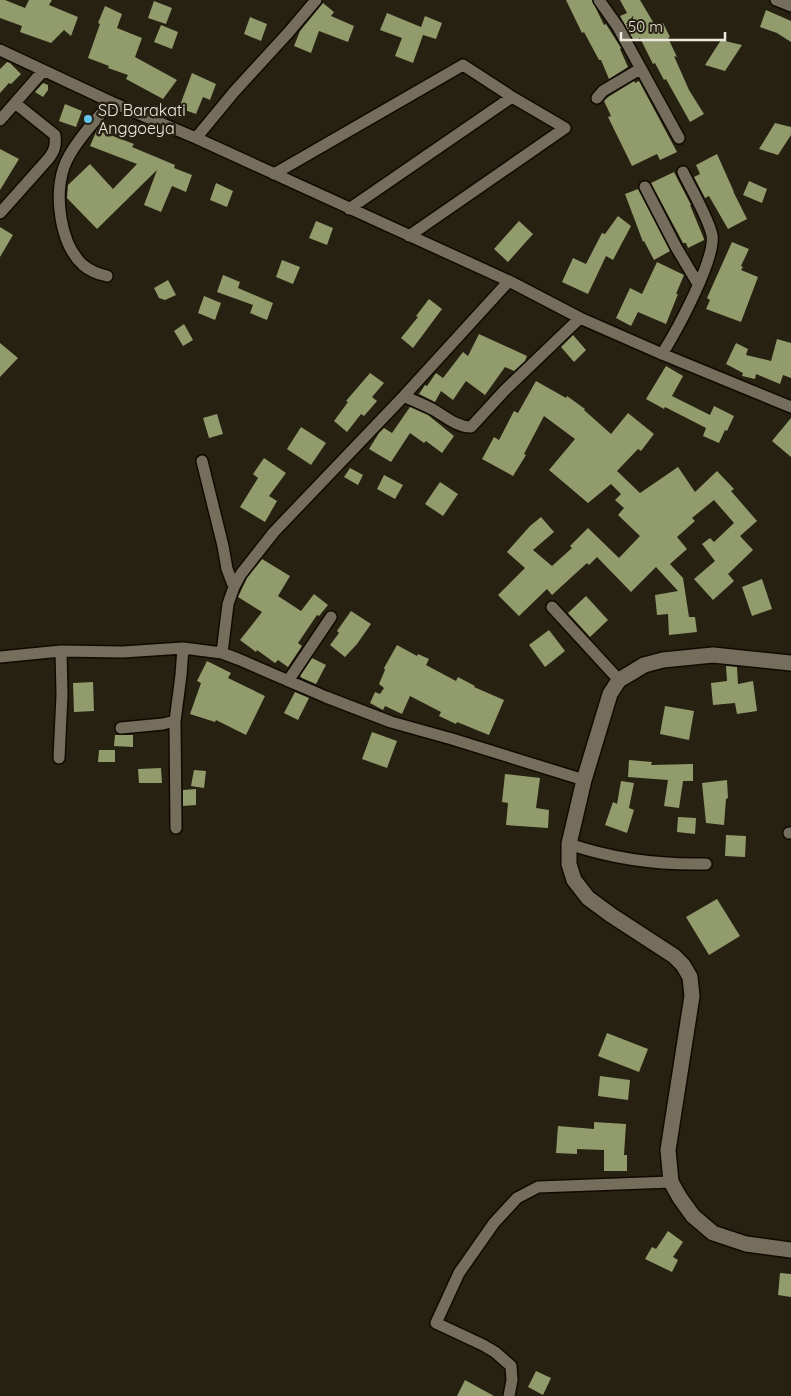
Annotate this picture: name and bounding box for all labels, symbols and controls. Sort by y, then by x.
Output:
scale bar [621,10,725,42]
text: 50 m [628,17,663,36]
place label: SD Barakati Anggoeya [98,100,186,138]
marker: SD Barakati Anggoeya [82,113,94,125]

